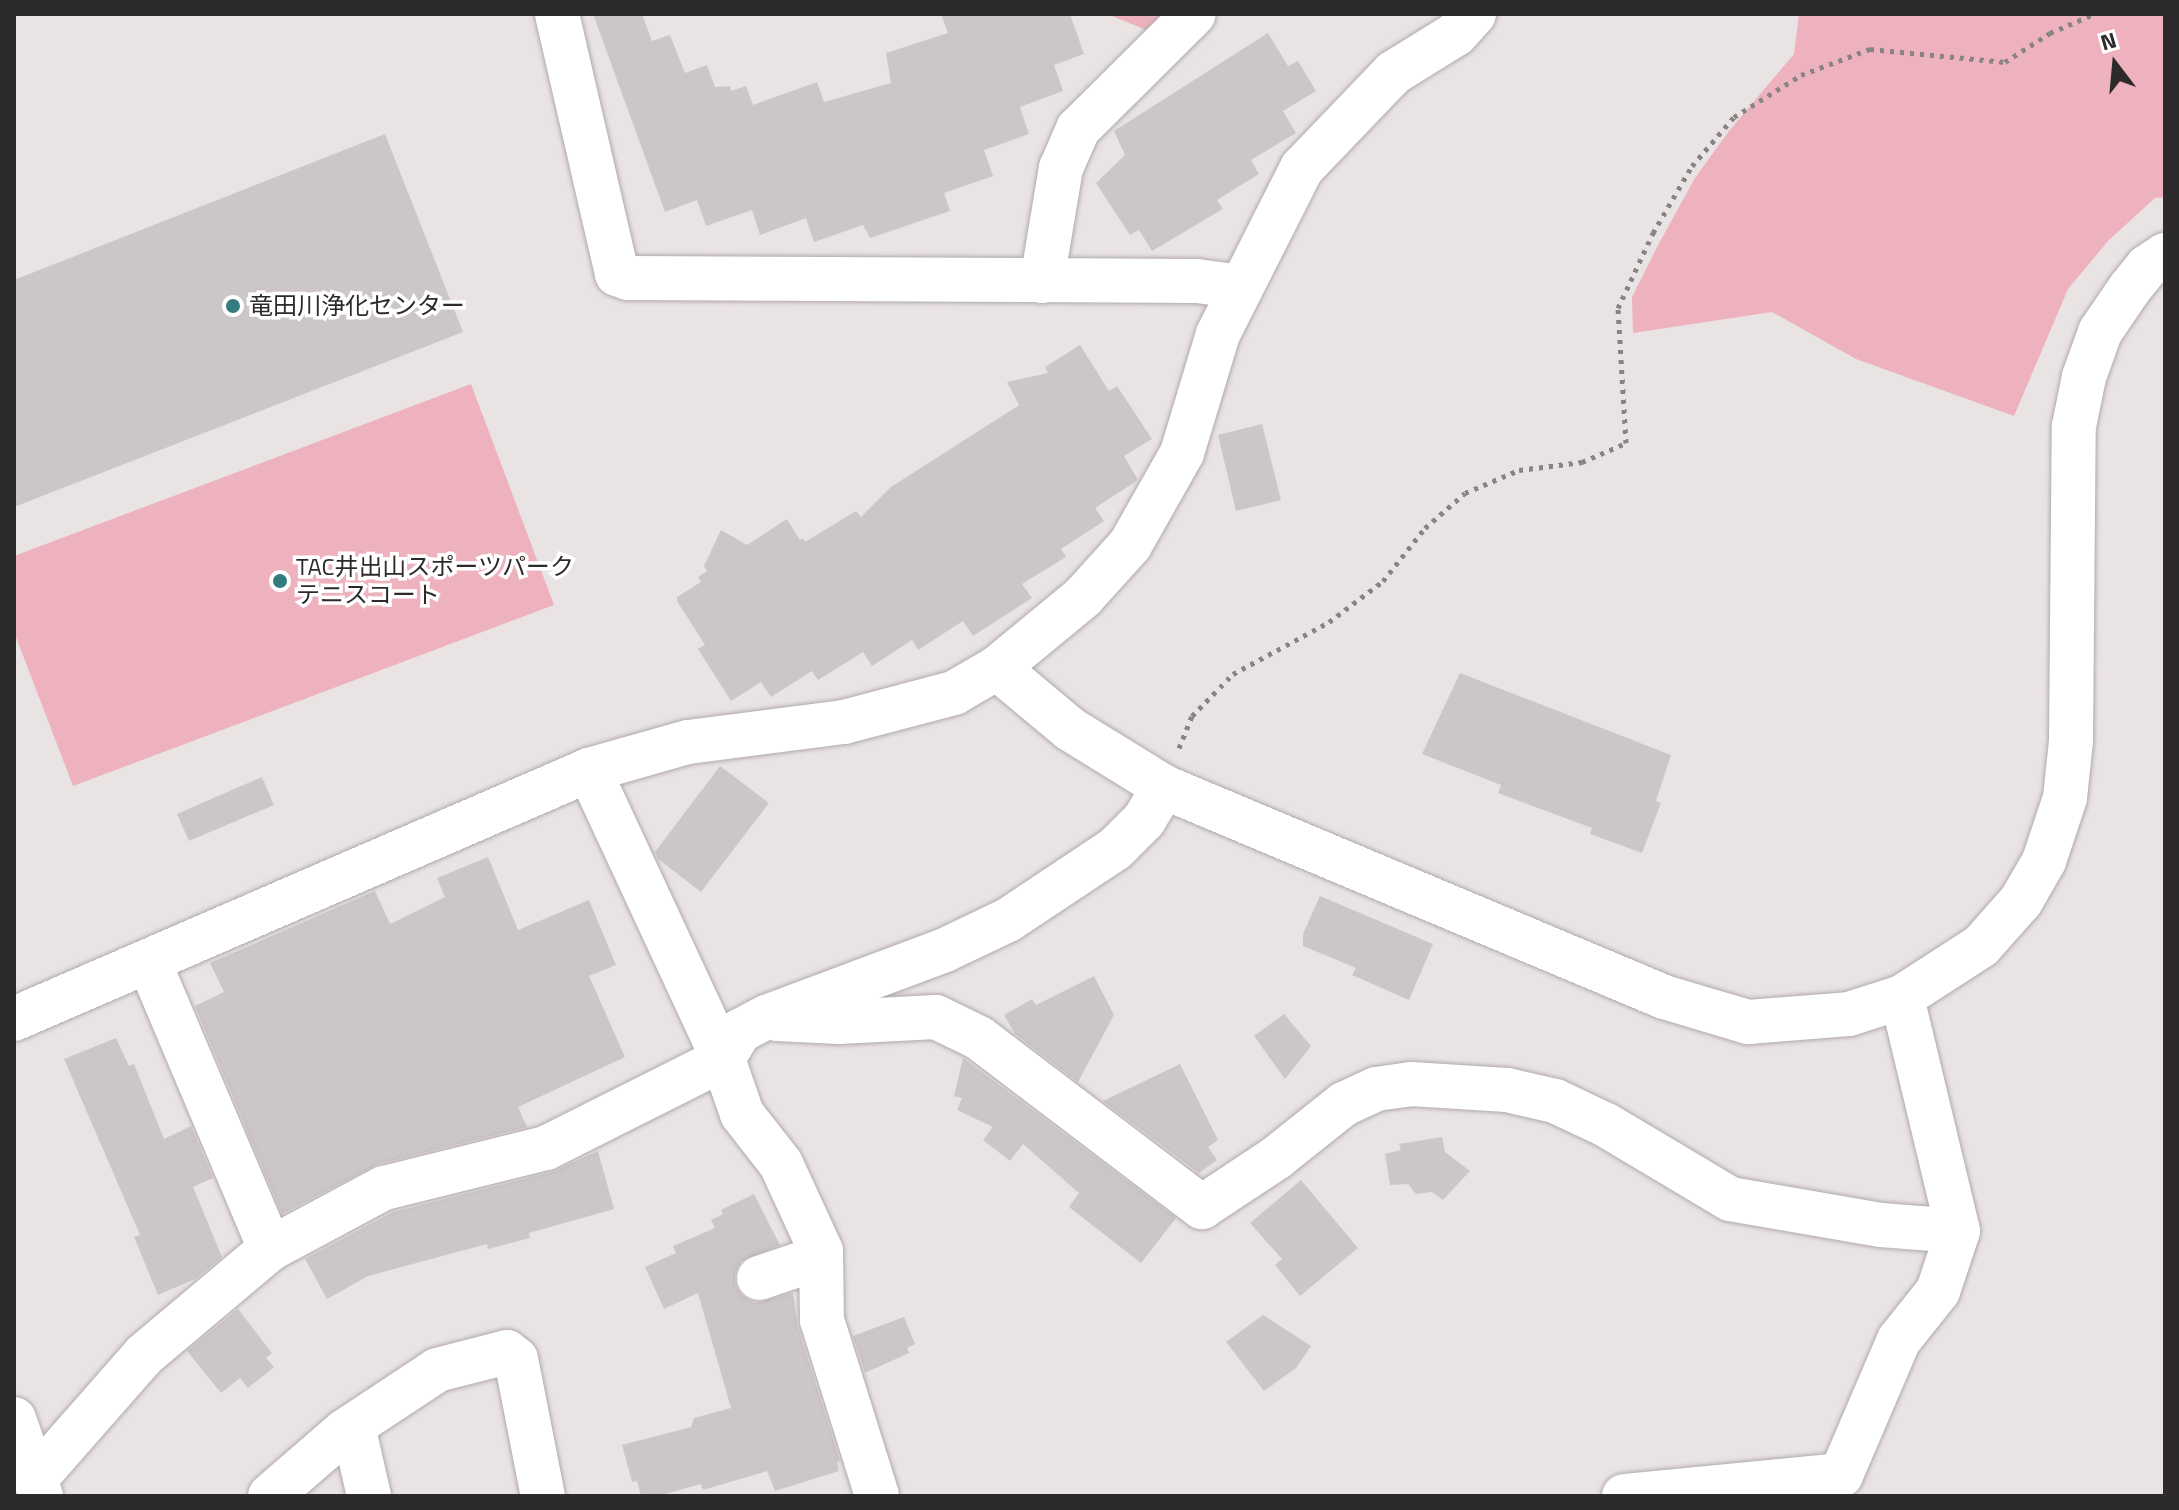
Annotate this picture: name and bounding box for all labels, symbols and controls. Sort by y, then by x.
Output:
text: N [2096,22,2120,59]
north arrow [2075,24,2155,104]
place label: 竜田川浄化センター [249,292,465,320]
marker: 竜田川浄化センター [224,297,242,315]
place label: TAC井出山スポーツパーク テニスコート [296,553,575,609]
marker: TAC井出山スポーツパーク テニスコート [271,572,289,590]

